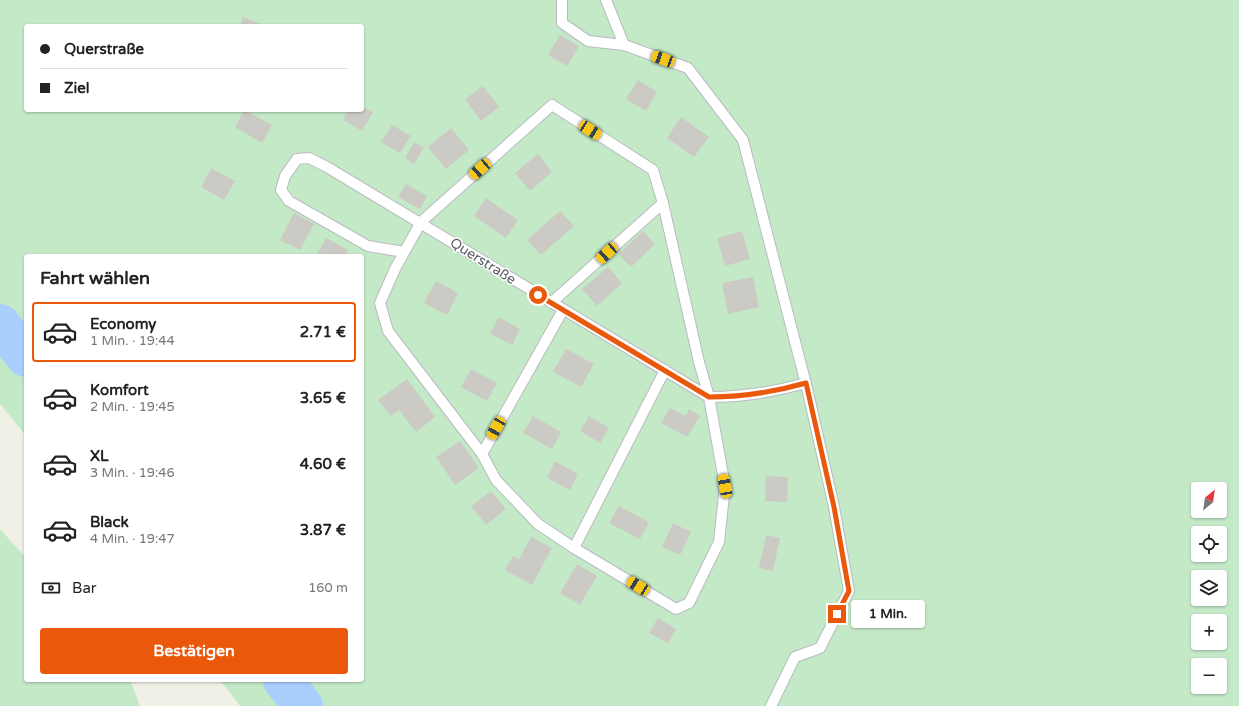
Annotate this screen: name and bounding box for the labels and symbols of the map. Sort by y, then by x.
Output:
car [650,49,676,69]
car [577,118,603,142]
car [467,157,493,181]
street label: Querstraße [447,234,519,288]
car [594,241,620,265]
route start [529,286,547,304]
car [485,415,507,441]
car [717,473,733,499]
north arrow [1191,482,1227,518]
car [625,575,651,597]
callout: 1 Min. [851,600,925,628]
route end [828,605,846,623]

